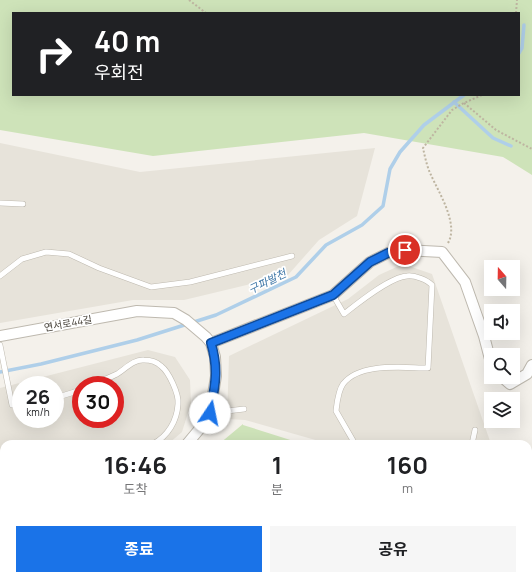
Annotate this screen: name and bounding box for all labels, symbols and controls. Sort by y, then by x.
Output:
text: 40 m [94,22,160,60]
icon: right [28,28,80,80]
text: 우회전 [94,60,144,84]
pin [388,233,422,267]
icon: arrive [394,239,416,261]
north arrow [484,260,520,296]
map controls [484,260,520,428]
water label: 구파발천 [246,265,290,297]
button: sound [484,304,520,340]
street label: 연서로44길 [43,312,93,334]
button: search [484,348,520,384]
speed limit sign: 30 [72,376,124,428]
text: 26 [26,383,50,410]
position arrow [189,392,231,434]
button: layers [484,392,520,428]
text: km/h [26,405,50,419]
text: 16:46 [104,448,167,481]
text: 1 [272,448,282,481]
text: 160 [387,448,428,481]
text: m [402,479,413,497]
text: 도착 [124,480,147,498]
text: 분 [271,480,283,498]
button: 종료 [16,526,262,572]
button: 공유 [270,526,516,572]

